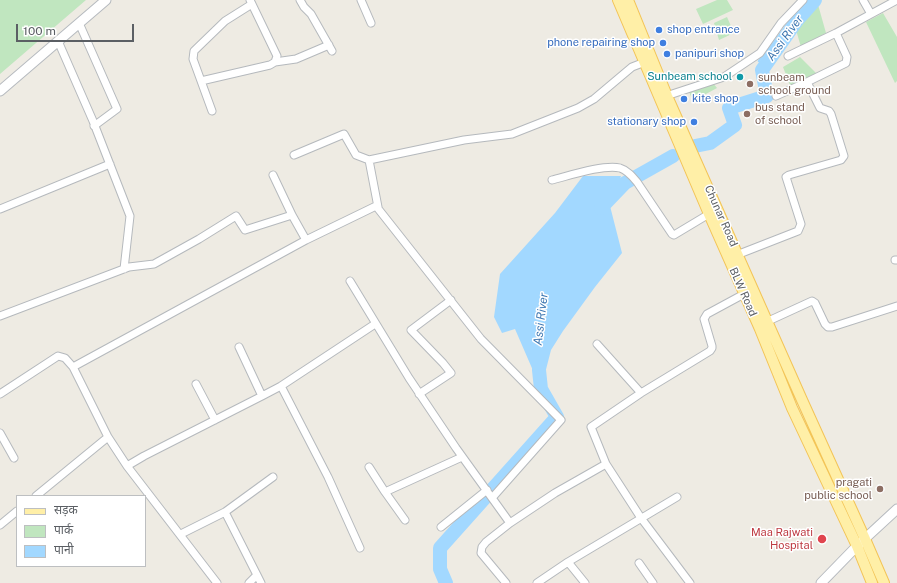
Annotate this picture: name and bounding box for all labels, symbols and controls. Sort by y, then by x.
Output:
water label: Assi River [764,12,806,64]
scale bar [18,16,136,42]
place label: shop entrance [667,23,740,37]
text: 100 m [23,24,56,38]
marker: shop entrance [654,25,664,35]
place label: phone repairing shop [547,36,655,50]
marker: phone repairing shop [658,38,668,48]
place label: panipuri shop [675,47,744,61]
marker: panipuri shop [662,49,672,59]
place label: Sunbeam school [647,70,732,84]
place label: sunbeam school ground [758,71,831,97]
marker: Sunbeam school [735,72,745,82]
marker: sunbeam school ground [745,79,755,89]
place label: kite shop [692,92,739,106]
marker: kite shop [679,94,689,104]
place label: bus stand of school [755,101,805,127]
marker: bus stand of school [742,109,752,119]
place label: stationary shop [607,115,686,129]
marker: stationary shop [689,117,699,127]
street label: Chunar Road [702,183,740,249]
street label: BLW Road [726,265,760,319]
water label: Assi River [531,292,551,346]
place label: pragati public school [804,476,872,502]
marker: pragati public school [875,484,885,494]
legend [16,495,146,567]
text: सड़क [54,503,78,517]
text: पार्क [54,523,73,537]
place label: Maa Rajwati Hospital [751,526,813,552]
marker: Maa Rajwati Hospital [816,533,828,545]
text: पानी [54,543,74,557]

